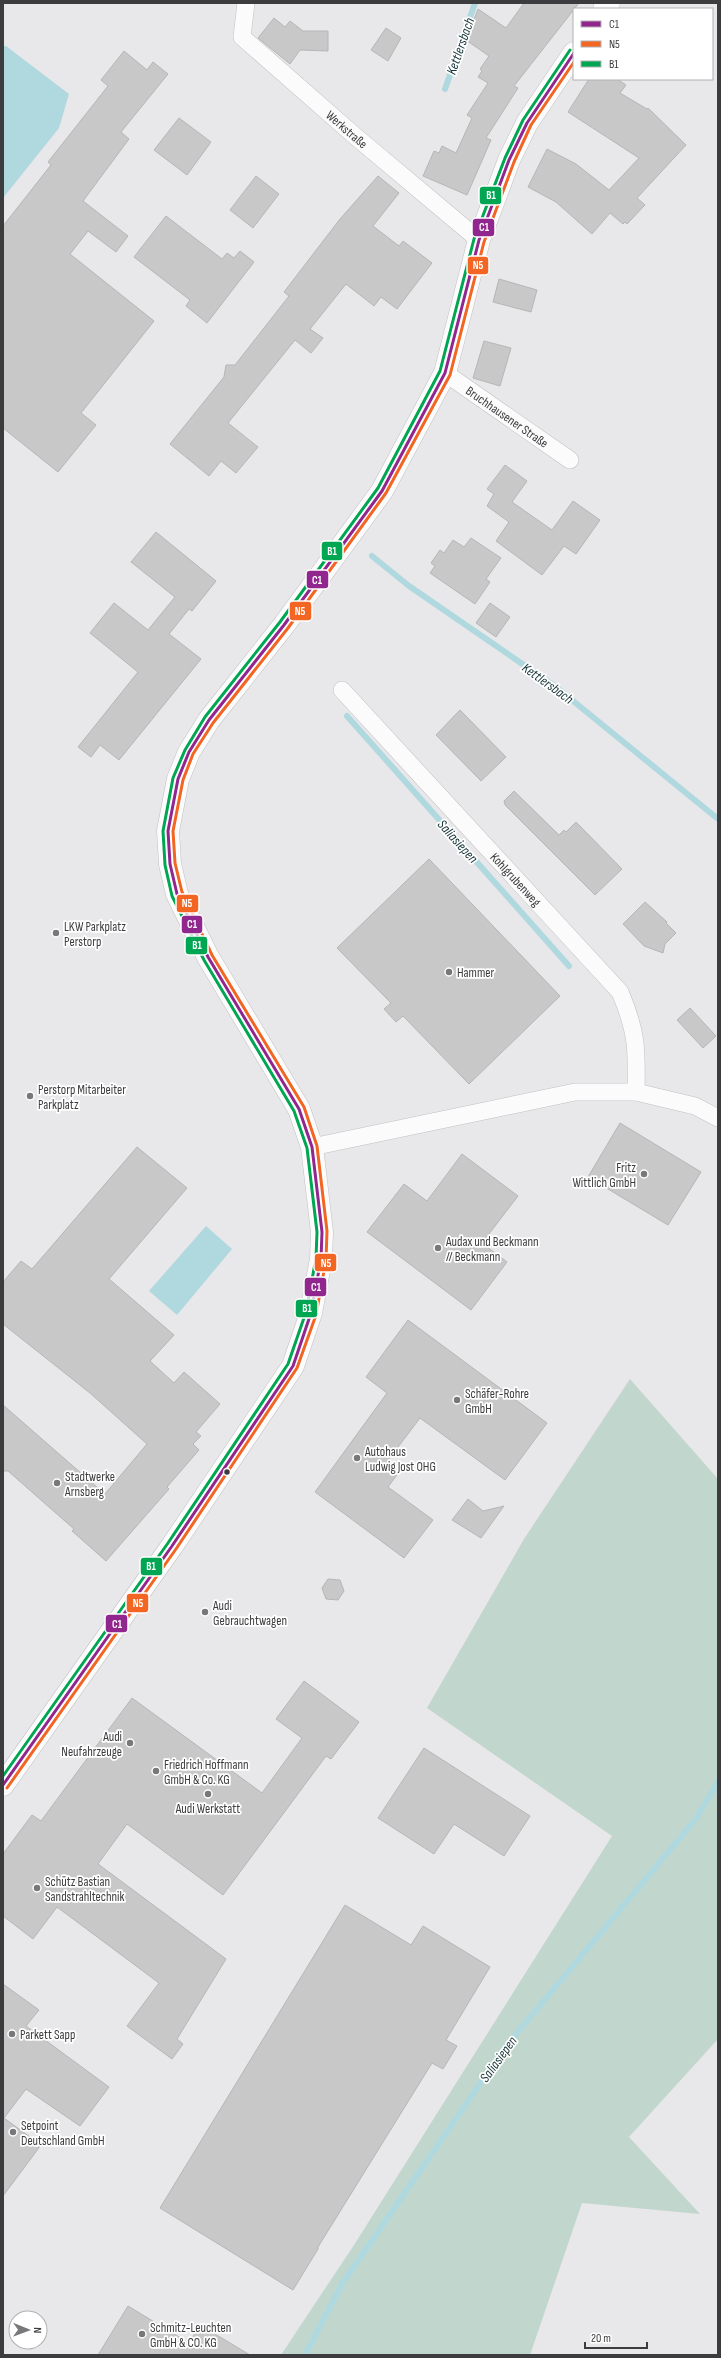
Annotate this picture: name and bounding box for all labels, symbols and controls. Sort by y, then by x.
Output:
legend [573,8,713,80]
water label: Kettlersbach [443,15,478,77]
text: C1 [609,17,620,32]
text: N5 [609,37,620,52]
text: B1 [609,57,619,72]
street label: Werkstraße [322,107,371,152]
line badge: B1 [479,186,502,205]
text: B1 [486,189,496,202]
line badge: C1 [472,218,495,237]
text: C1 [479,221,490,234]
line badge: N5 [467,256,489,275]
text: N5 [473,259,484,272]
street label: Bruchhausener Straße [462,383,551,452]
line badge: B1 [321,541,343,561]
text: B1 [327,545,337,558]
line badge: C1 [306,570,329,589]
text: C1 [312,574,323,587]
line badge: N5 [289,601,312,621]
text: N5 [295,605,306,618]
water label: Kettlersbach [519,659,577,708]
water label: Saliasiepen [434,816,482,867]
street label: Kohlgrubenweg [487,850,544,910]
line badge: N5 [176,894,199,913]
text: N5 [182,897,193,910]
line badge: C1 [181,915,203,934]
text: C1 [187,918,198,931]
place label: LKW Parkplatz Perstorp [64,919,126,950]
marker: LKW Parkplatz Perstorp [51,928,61,938]
line badge: B1 [185,936,208,955]
text: B1 [192,939,202,952]
place label: Hammer [457,965,495,981]
marker: Hammer [444,967,454,977]
place label: Perstorp Mitarbeiter Parkplatz [38,1082,126,1113]
marker: Perstorp Mitarbeiter Parkplatz [25,1091,35,1101]
place label: Fritz Wittlich GmbH [572,1160,636,1191]
marker: Fritz Wittlich GmbH [639,1169,649,1179]
place label: Audax und Beckmann // Beckmann [445,1234,539,1265]
marker: Audax und Beckmann // Beckmann [433,1243,443,1253]
line badge: N5 [314,1253,337,1272]
text: N5 [321,1257,332,1270]
line badge: C1 [304,1277,327,1297]
text: C1 [311,1281,322,1294]
line badge: B1 [295,1299,318,1318]
text: B1 [302,1302,312,1315]
place label: Schäfer-Rohre GmbH [465,1386,529,1417]
marker: Schäfer-Rohre GmbH [452,1395,462,1405]
place label: Autohaus Ludwig Jost OHG [364,1444,436,1475]
marker: Autohaus Ludwig Jost OHG [352,1453,362,1463]
unlabelled marker [222,1467,232,1477]
place label: Stadtwerke Arnsberg [64,1469,115,1500]
marker: Stadtwerke Arnsberg [52,1478,62,1488]
line badge: B1 [140,1557,163,1576]
text: B1 [146,1560,156,1573]
line badge: N5 [126,1593,149,1613]
text: N5 [133,1597,144,1610]
place label: Audi Gebrauchtwagen [212,1598,287,1629]
marker: Audi Gebrauchtwagen [200,1607,210,1617]
line badge: C1 [105,1614,128,1633]
text: C1 [112,1618,123,1631]
place label: Audi Neufahrzeuge [61,1729,122,1760]
marker: Audi Neufahrzeuge [125,1738,135,1748]
place label: Friedrich Hoffmann GmbH & Co. KG [164,1757,249,1788]
marker: Friedrich Hoffmann GmbH & Co. KG [151,1766,161,1776]
marker: Audi Werkstatt [203,1789,213,1799]
place label: Audi Werkstatt [175,1801,240,1817]
place label: Schütz Bastian Sandstrahltechnik [45,1874,125,1905]
marker: Schütz Bastian Sandstrahltechnik [32,1883,42,1893]
place label: Parkett Sapp [20,2027,75,2043]
marker: Parkett Sapp [7,2029,17,2039]
water label: Saliasiepen [476,2033,521,2086]
place label: Setpoint Deutschland GmbH [21,2118,105,2149]
marker: Setpoint Deutschland GmbH [8,2127,18,2137]
north arrow [8,2310,48,2350]
place label: Schmitz-Leuchten GmbH & CO. KG [150,2320,231,2351]
scale bar [585,2324,647,2350]
text: N [31,2327,44,2333]
marker: Schmitz-Leuchten GmbH & CO. KG [137,2329,147,2339]
text: 20 m [591,2331,611,2346]

